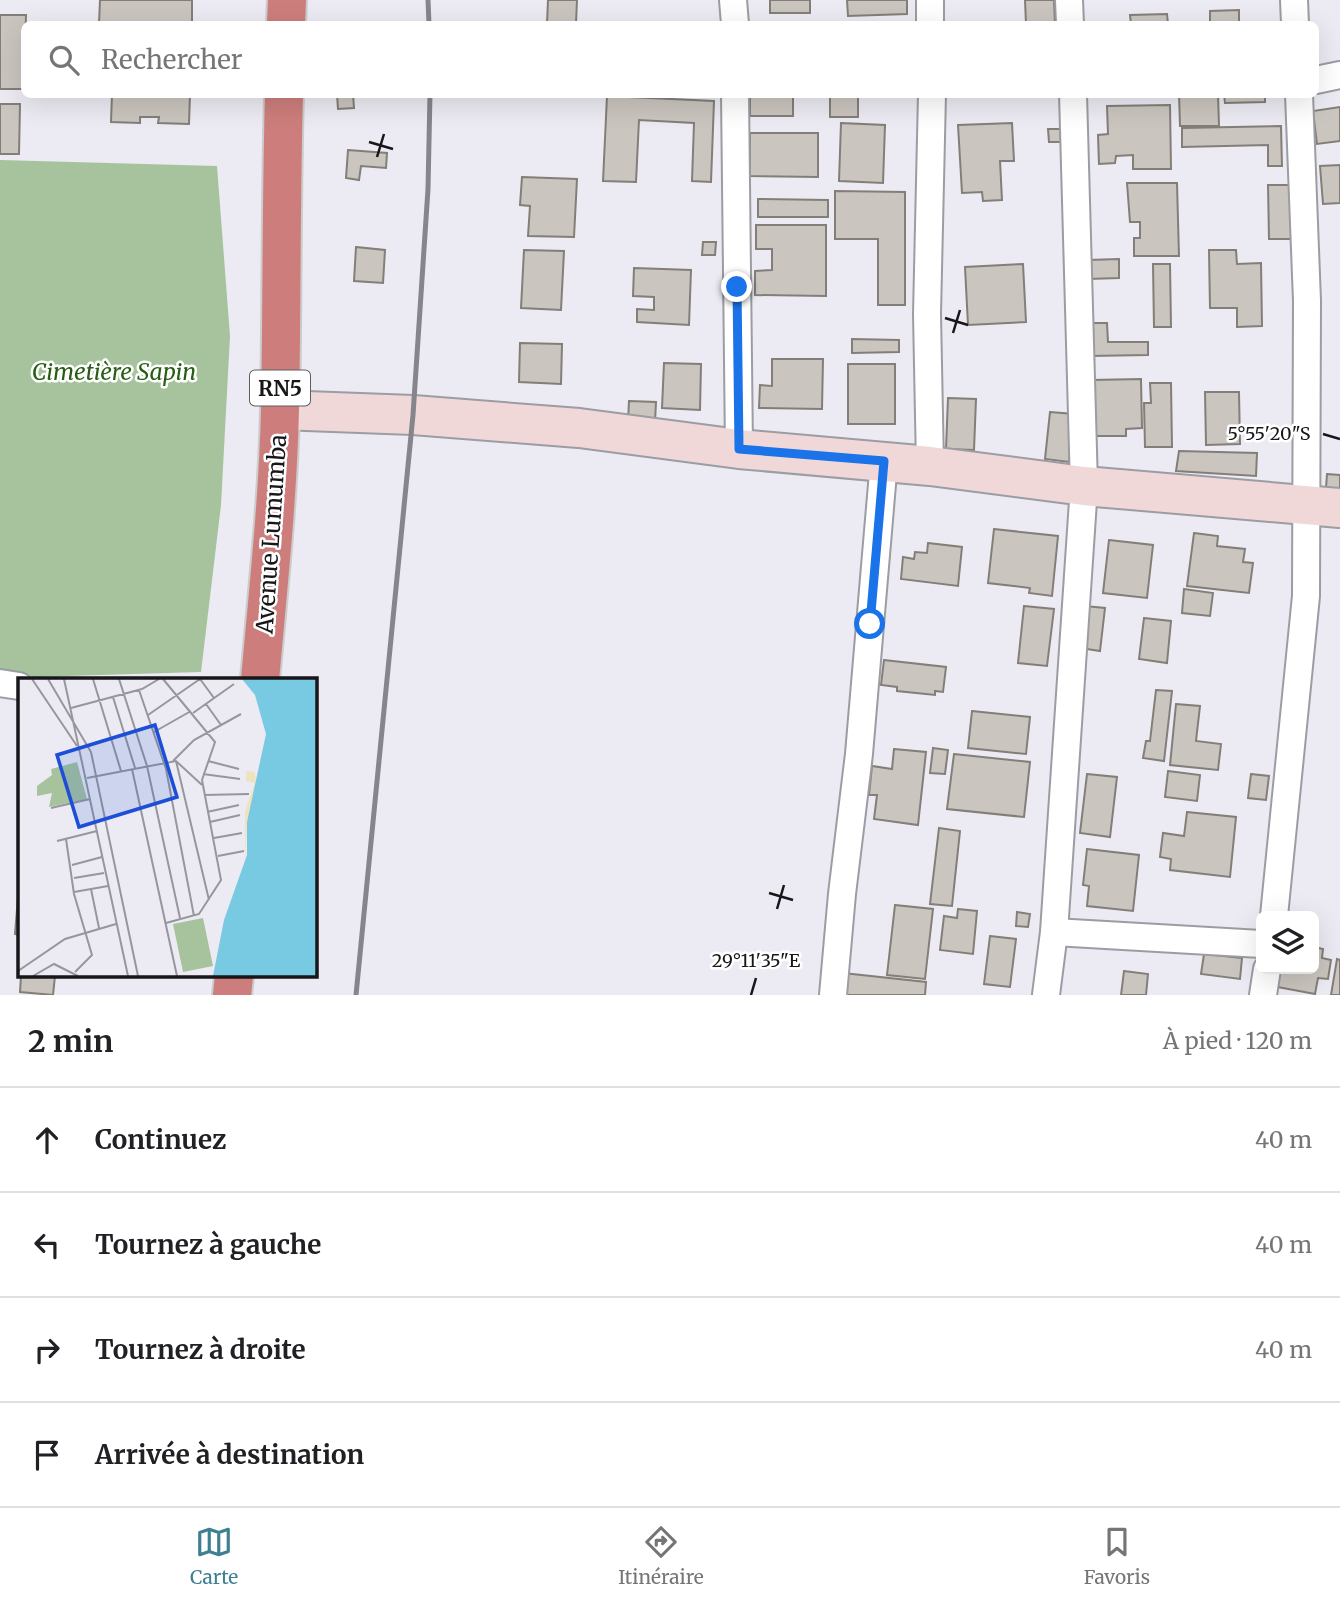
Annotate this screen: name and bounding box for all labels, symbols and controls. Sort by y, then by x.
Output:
search box [21,21,1319,98]
icon: search [45,41,83,79]
text: Rechercher [101,43,243,76]
route end [721,271,752,302]
park label: Cimetière Sapin [32,357,196,386]
road number: RN5 [250,370,310,406]
text: 5°55'20"S [1227,422,1311,445]
street label: Avenue Lumumba [249,433,292,636]
route start [854,608,885,639]
inset map [18,678,317,978]
map controls [1256,911,1319,974]
button: layers [1256,911,1319,974]
text: 29°11'35"E [712,949,801,972]
text: 2 min [28,1022,113,1060]
text: À pied · 120 m [1163,1026,1312,1055]
icon: ahead [28,1121,66,1159]
text: Continuez [95,1123,226,1156]
text: 40 m [1255,1125,1312,1154]
icon: left [28,1226,66,1264]
text: Tournez à gauche [95,1228,321,1261]
text: 40 m [1255,1230,1312,1259]
icon: right [28,1331,66,1369]
text: Tournez à droite [95,1333,306,1366]
text: 40 m [1255,1335,1312,1364]
icon: arrive [28,1436,66,1474]
text: Arrivée à destination [95,1438,364,1471]
tab: Carte [190,1523,238,1589]
tab: Itinéraire [618,1523,704,1589]
tab: Favoris [1084,1523,1150,1589]

